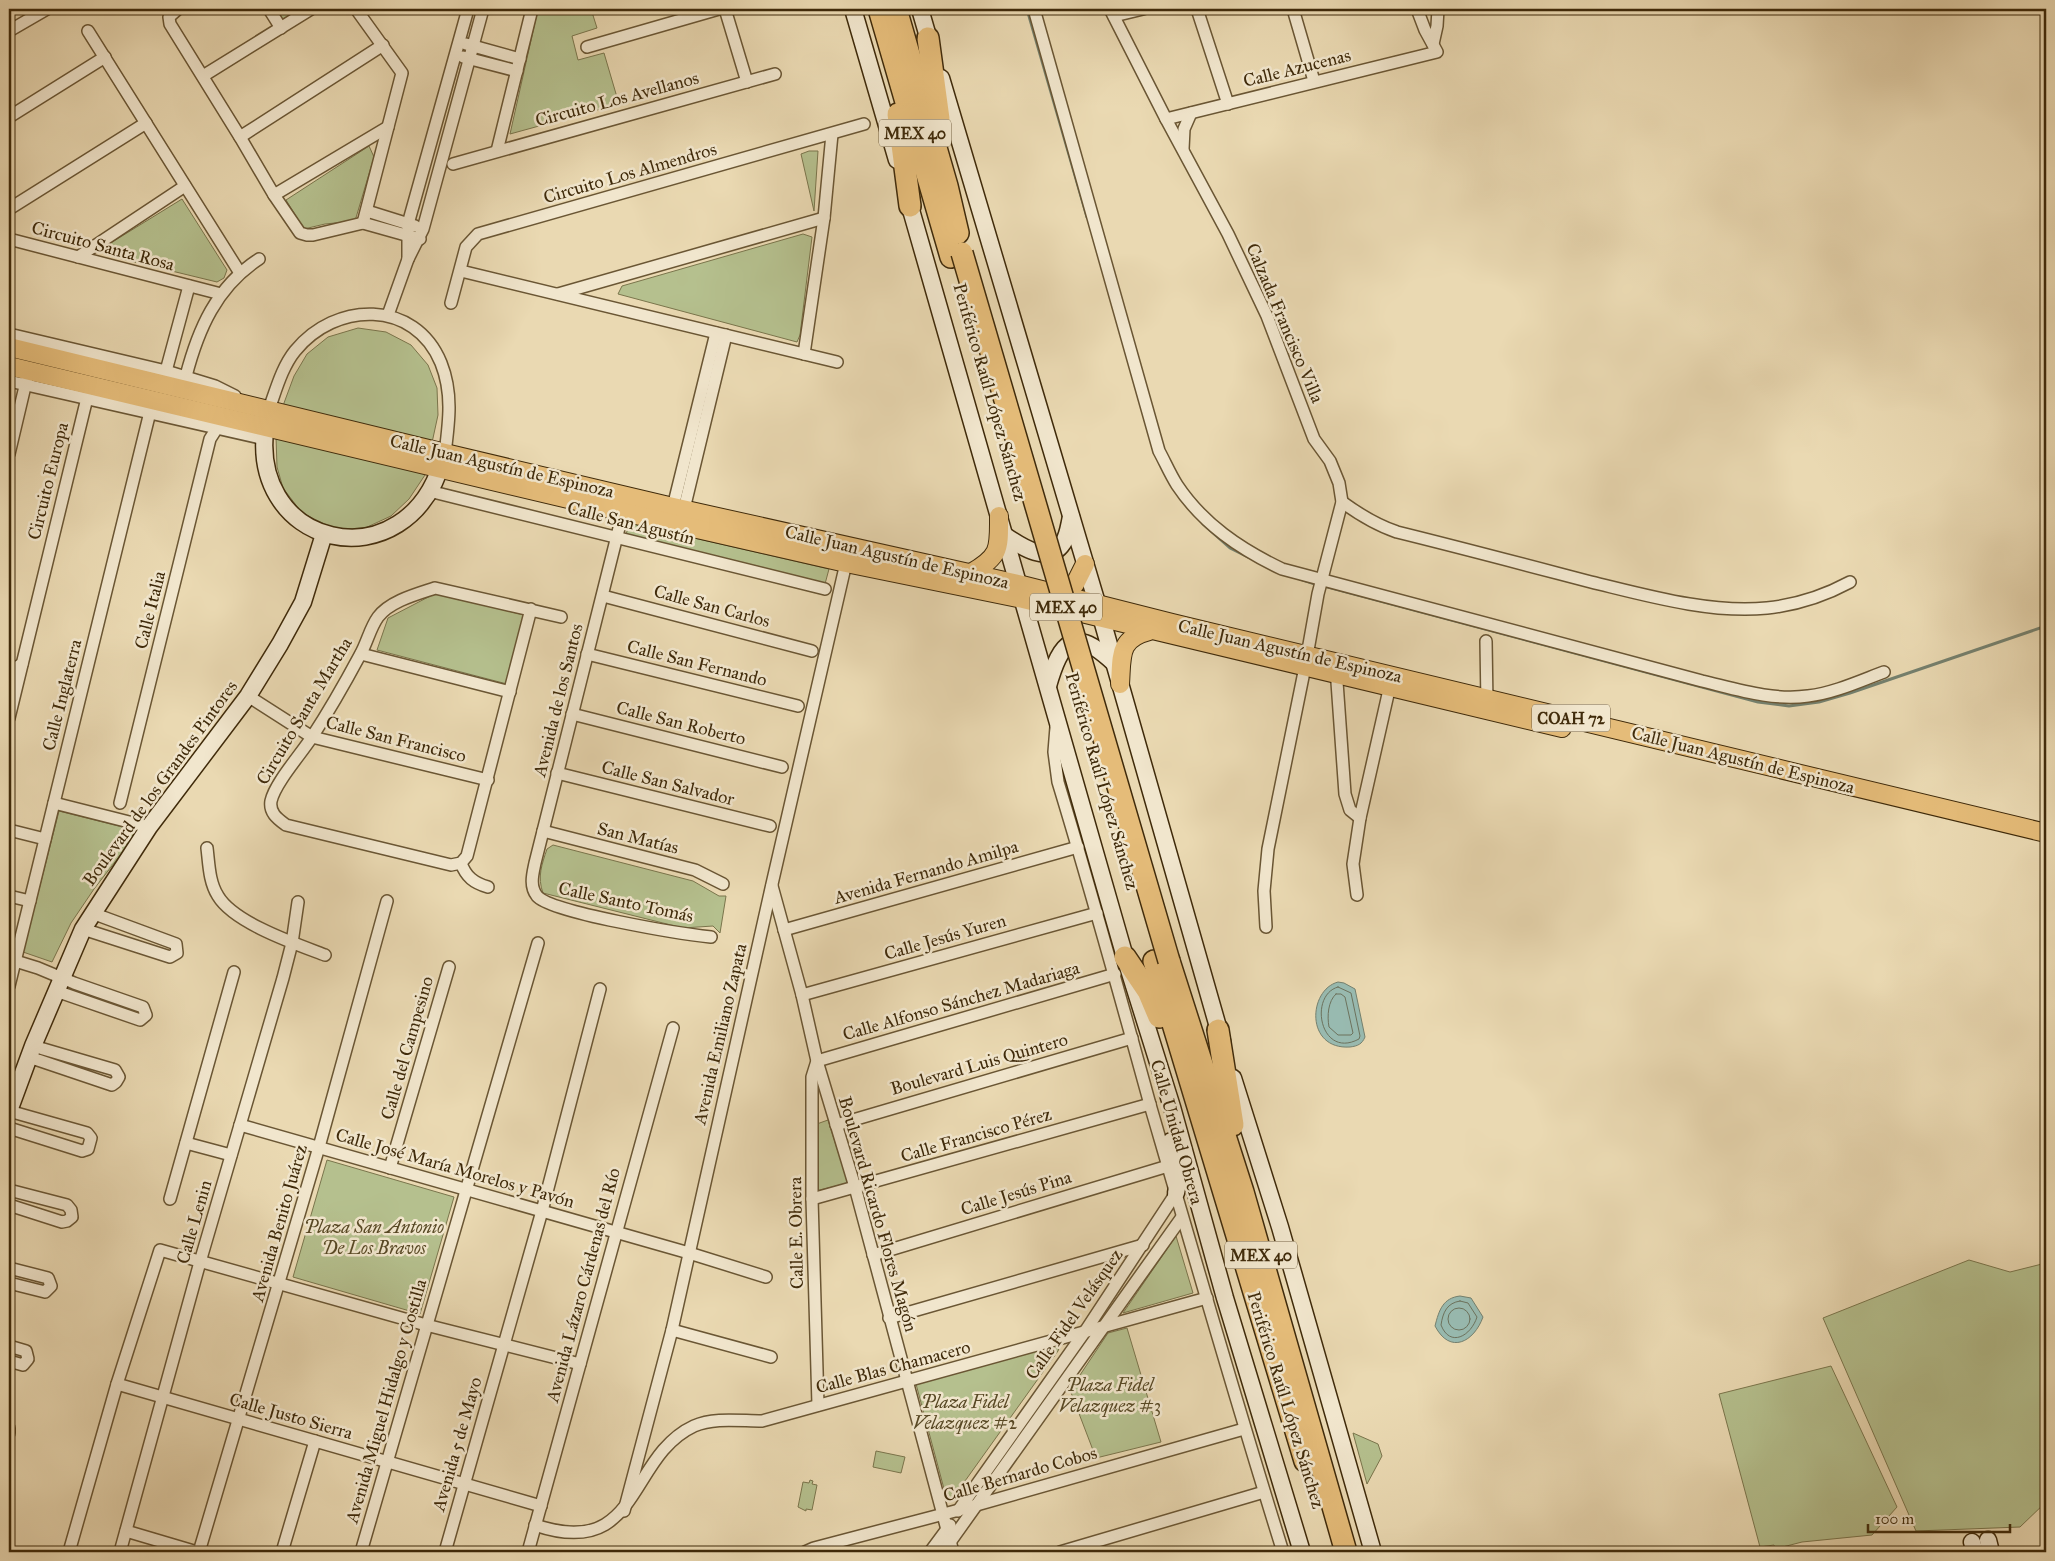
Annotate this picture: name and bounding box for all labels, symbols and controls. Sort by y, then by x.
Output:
street label: Calle Azucenas [1241,44,1353,92]
street label: Circuito Los Avellanos [533,67,701,131]
road number: MEX 40 [879,120,951,146]
street label: Circuito Los Almendros [541,138,719,208]
street label: Circuito Santa Rosa [29,216,177,276]
street label: Calzada Francisco Villa [1241,240,1329,406]
street label: Periférico Raúl López Sánchez [948,281,1032,503]
street label: Circuito Europa [23,420,73,542]
street label: Calle Juan Agustín de Espinoza [388,430,616,504]
street label: Calle San Agustín [565,497,697,550]
street label: Calle Juan Agustín de Espinoza [783,521,1011,595]
street label: Calle Italia [130,568,170,651]
street label: Calle San Carlos [651,580,773,632]
road number: MEX 40 [1030,594,1102,620]
street label: Calle Juan Agustín de Espinoza [1176,615,1404,689]
street label: Avenida de los Santos [528,621,588,780]
street label: Circuito Santa Martha [251,633,357,789]
street label: Calle San Fernando [625,635,769,691]
street label: Calle Inglaterra [38,637,88,753]
street label: Periférico Raúl López Sánchez [1060,670,1144,892]
street label: Boulevard de los Grandes Pintores [78,676,242,890]
street label: Calle San Roberto [614,696,748,750]
road number: COAH 72 [1532,704,1610,731]
street label: Calle San Francisco [324,711,468,767]
street label: Calle Juan Agustín de Espinoza [1629,722,1857,799]
street label: Calle San Salvador [599,756,737,810]
street label: San Matías [595,817,681,859]
street label: Avenida Fernando Amilpa [830,835,1021,909]
street label: Calle Santo Tomás [557,877,695,927]
street label: Calle Jesús Yuren [882,909,1009,966]
street label: Avenida Emiliano Zapata [688,941,752,1128]
street label: Calle Alfonso Sánchez Madariaga [840,956,1083,1046]
street label: Calle del Campesino [376,974,438,1122]
street label: Boulevard Luis Quintero [888,1028,1070,1100]
street label: Calle Unidad Obrera [1146,1057,1208,1207]
street label: Boulevard Ricardo Flores Magón [833,1094,922,1335]
street label: Calle Francisco Pérez [898,1103,1054,1167]
street label: Calle José María Morelos y Pavón [333,1123,577,1214]
street label: Avenida Benito Juárez [246,1142,313,1305]
street label: Avenida Lázaro Cárdenas del Río [541,1165,625,1406]
street label: Calle Jesús Pina [958,1166,1075,1221]
street label: Calle E. Obrera [784,1176,808,1289]
street label: Calle Lenin [172,1177,217,1266]
park label: Plaza San Antonio De Los Bravos [304,1216,444,1259]
road number: MEX 40 [1225,1242,1297,1268]
street label: Calle Fidel Velásquez [1021,1244,1128,1384]
street label: Avenida Miguel Hidalgo y Costilla [340,1276,432,1527]
street label: Periférico Raúl López Sánchez [1242,1289,1330,1511]
street label: Calle Blas Chamacero [813,1336,973,1398]
street label: Avenida 5 de Mayo [427,1374,487,1515]
park label: Plaza Fidel Velazquez #3 [1059,1374,1161,1417]
street label: Calle Justo Sierra [227,1388,356,1445]
park label: Plaza Fidel Velazquez #2 [913,1391,1017,1434]
street label: Calle Bernardo Cobos [940,1441,1100,1507]
scale bar [1868,1501,2010,1533]
text: 100 m [1875,1510,1915,1528]

